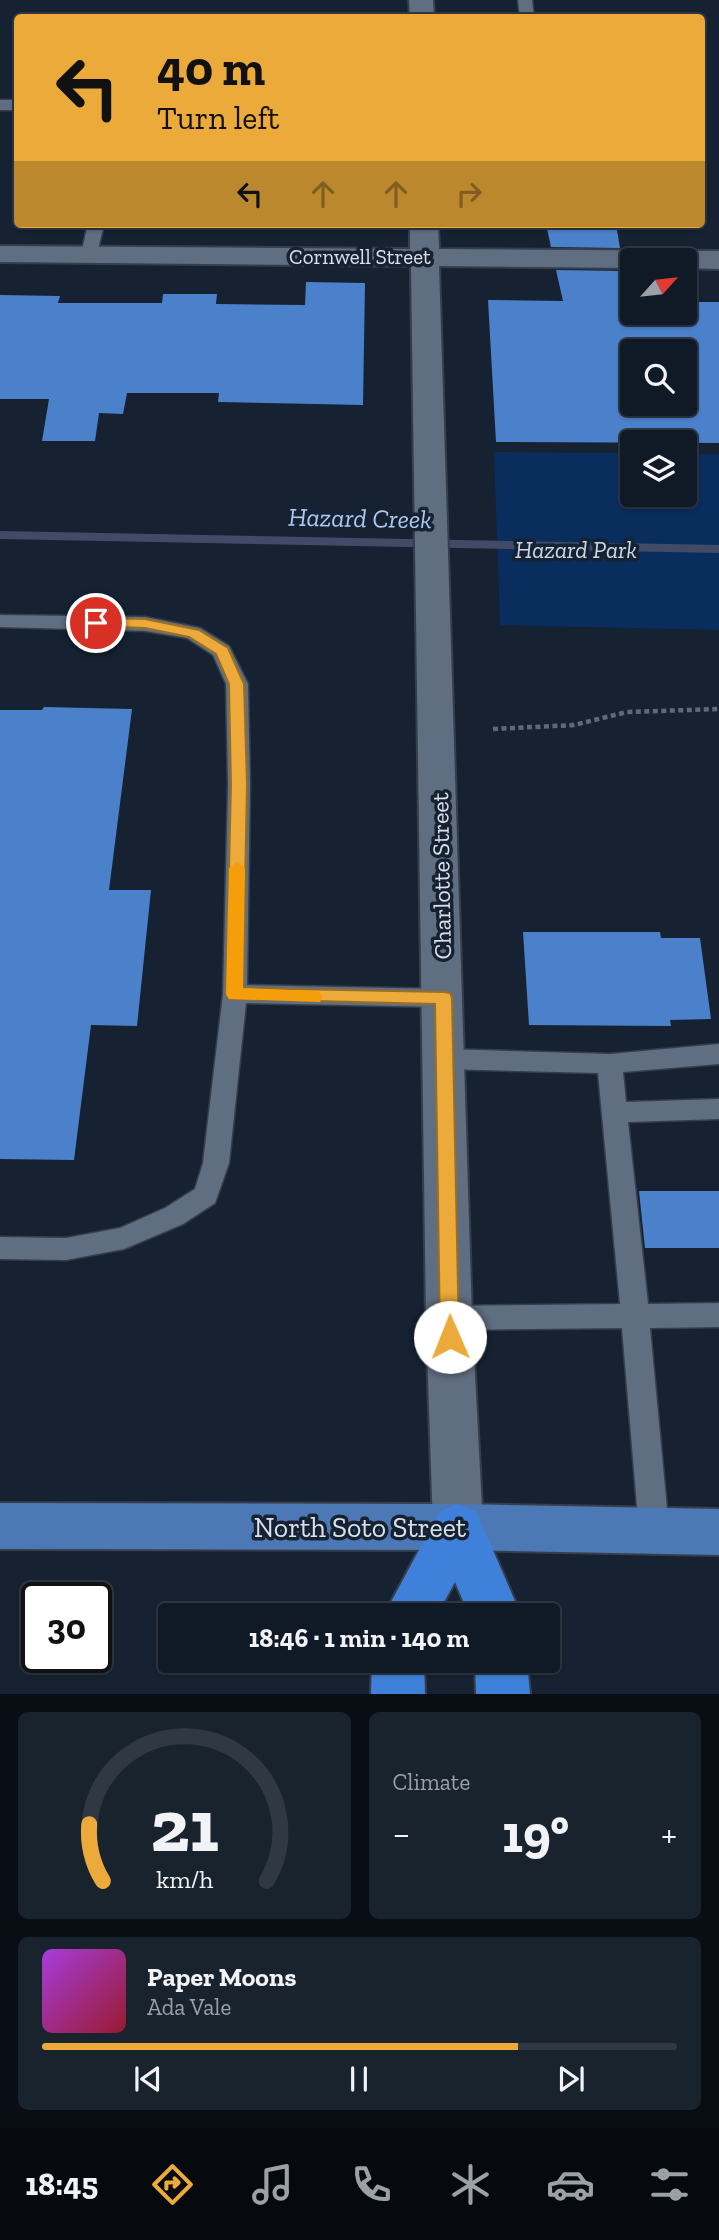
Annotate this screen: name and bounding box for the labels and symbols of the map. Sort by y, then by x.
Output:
street label: Cornwell Street [289,244,431,269]
north arrow [620,248,696,326]
water label: Hazard Creek [288,501,432,535]
park label: Hazard Park [515,535,637,564]
pin [66,593,126,653]
street label: Charlotte Street [425,792,457,960]
position arrow [413,1300,487,1374]
street label: North Soto Street [254,1511,467,1544]
speed limit sign: 30 [21,1582,112,1673]

